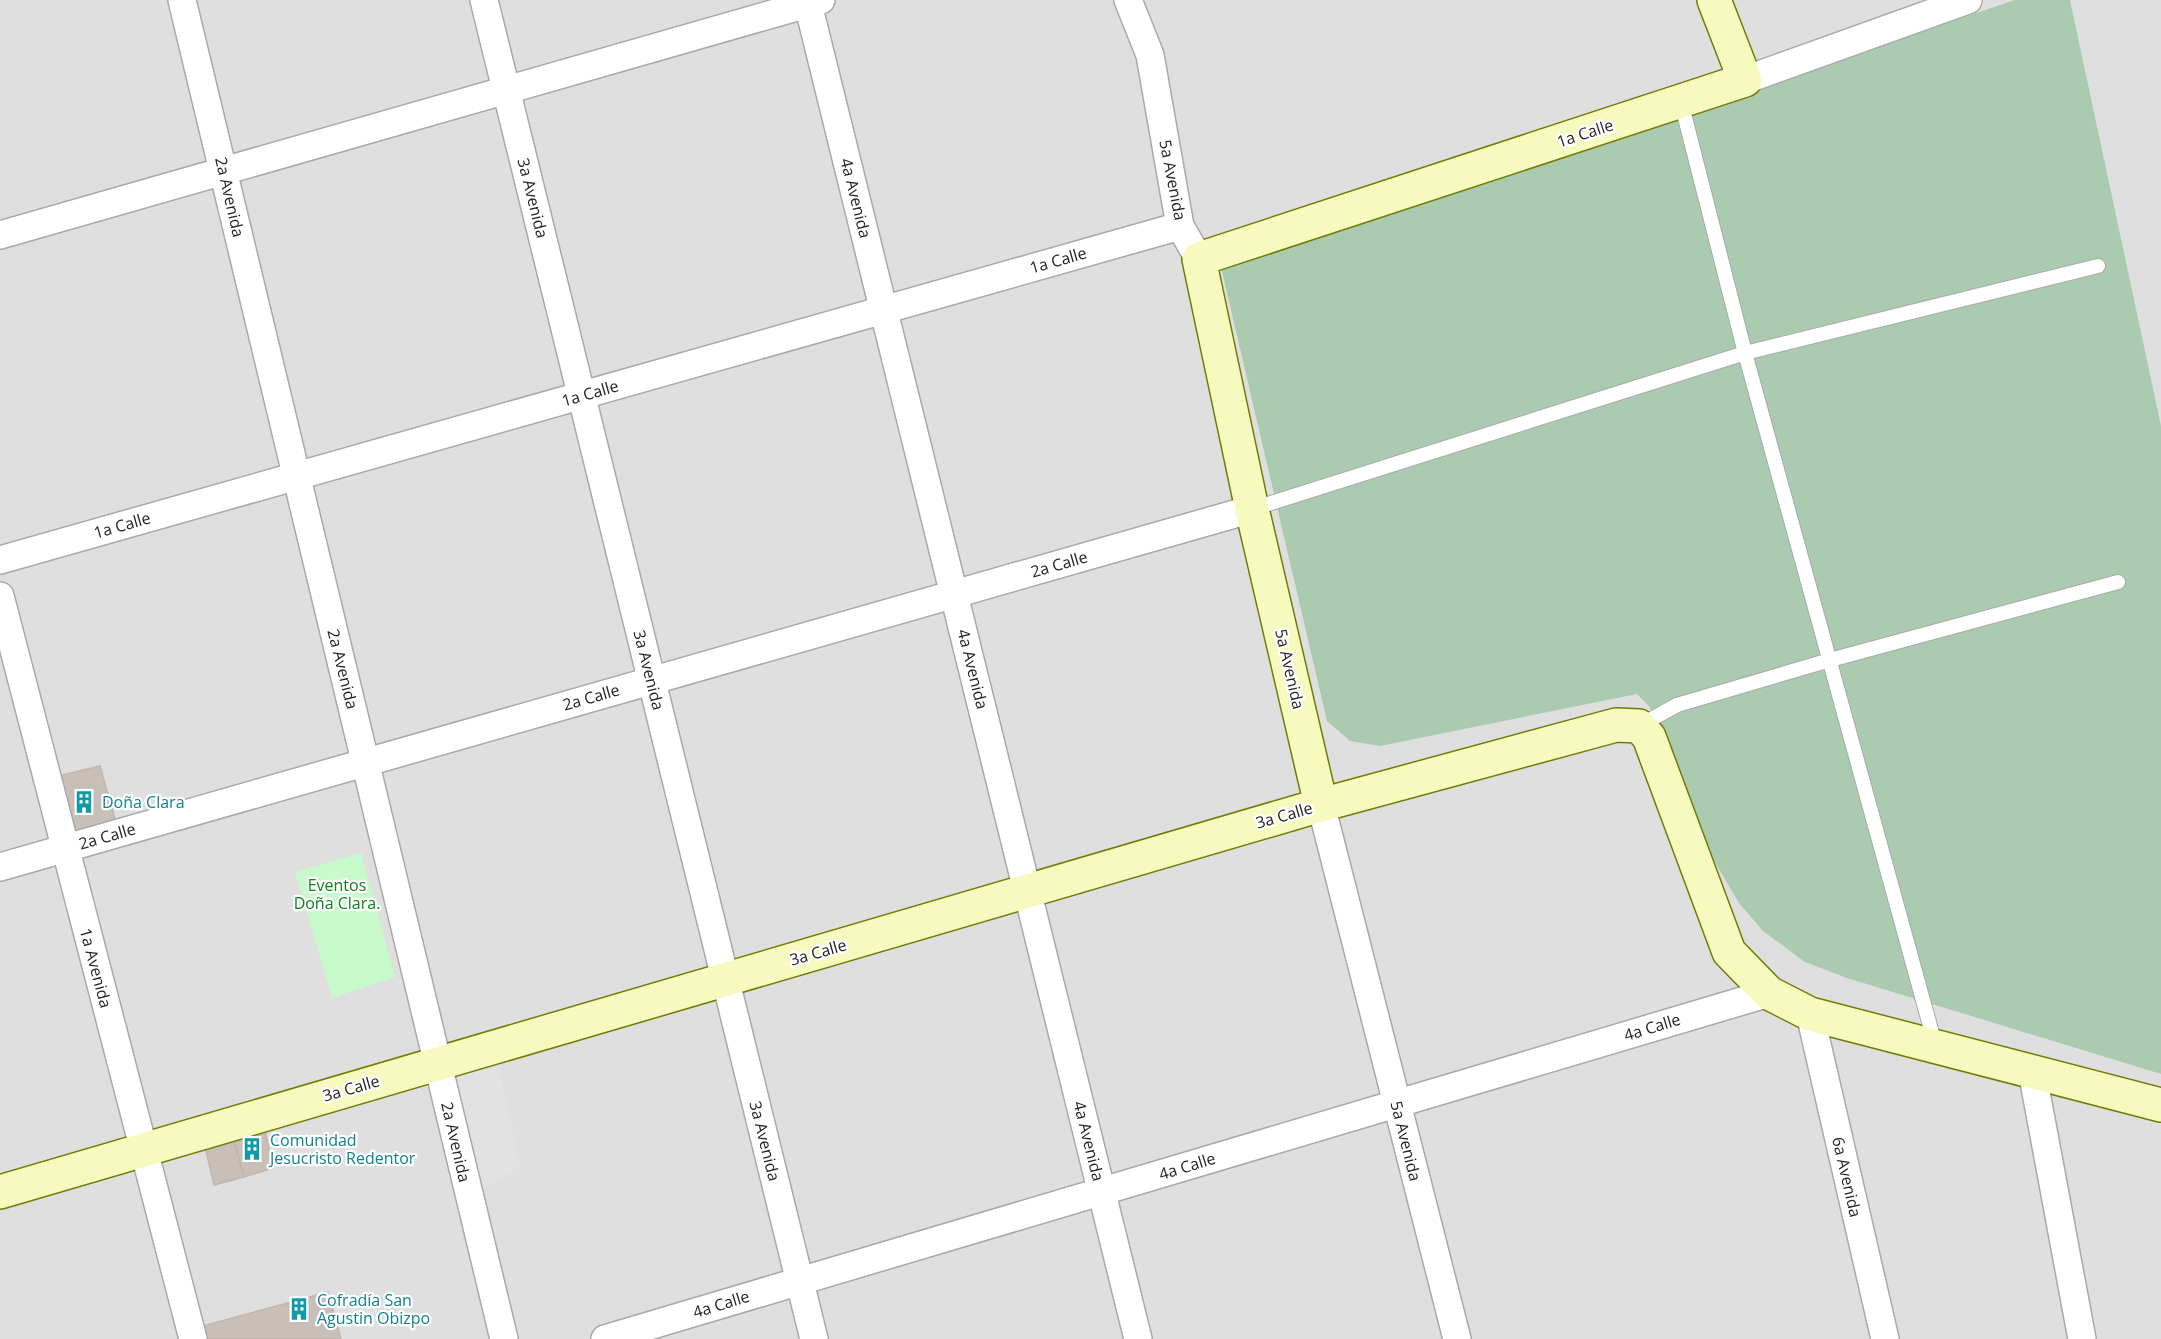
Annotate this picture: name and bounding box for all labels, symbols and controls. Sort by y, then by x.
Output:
street label: 1a Calle [1554,114,1616,152]
street label: 5a Avenida [1154,138,1192,222]
street label: 2a Avenida [210,155,250,239]
street label: 3a Avenida [512,156,554,240]
street label: 4a Avenida [835,156,877,240]
street label: 1a Calle [1027,241,1089,279]
street label: 1a Calle [559,374,621,412]
street label: 1a Calle [91,506,153,544]
street label: 2a Calle [1028,545,1090,583]
street label: 2a Avenida [322,627,364,711]
street label: 4a Avenida [952,627,994,711]
street label: 5a Avenida [1270,627,1310,711]
street label: 3a Avenida [628,628,670,712]
street label: 2a Calle [560,678,622,716]
building icon: Doña Clara [71,789,97,815]
place label: Doña Clara [102,791,185,813]
street label: 3a Calle [1253,796,1315,834]
street label: 2a Calle [76,817,138,855]
park label: Eventos Doña Clara. [294,874,380,914]
street label: 1a Avenida [75,926,117,1010]
street label: 3a Calle [787,933,849,971]
street label: 4a Calle [1621,1008,1683,1046]
street label: 3a Calle [320,1069,382,1107]
street label: 3a Avenida [744,1099,786,1183]
street label: 4a Avenida [1068,1099,1110,1183]
street label: 5a Avenida [1385,1099,1427,1183]
street label: 2a Avenida [436,1100,476,1184]
place label: Comunidad Jesucristo Redentor [268,1129,416,1169]
street label: 6a Avenida [1827,1135,1867,1219]
building icon: Comunidad Jesucristo Redentor [239,1136,265,1162]
street label: 4a Calle [1156,1147,1218,1185]
street label: 4a Calle [690,1285,752,1323]
place label: Cofradía San Agustin Obizpo [317,1289,430,1329]
building icon: Cofradía San Agustin Obizpo [286,1296,312,1322]

